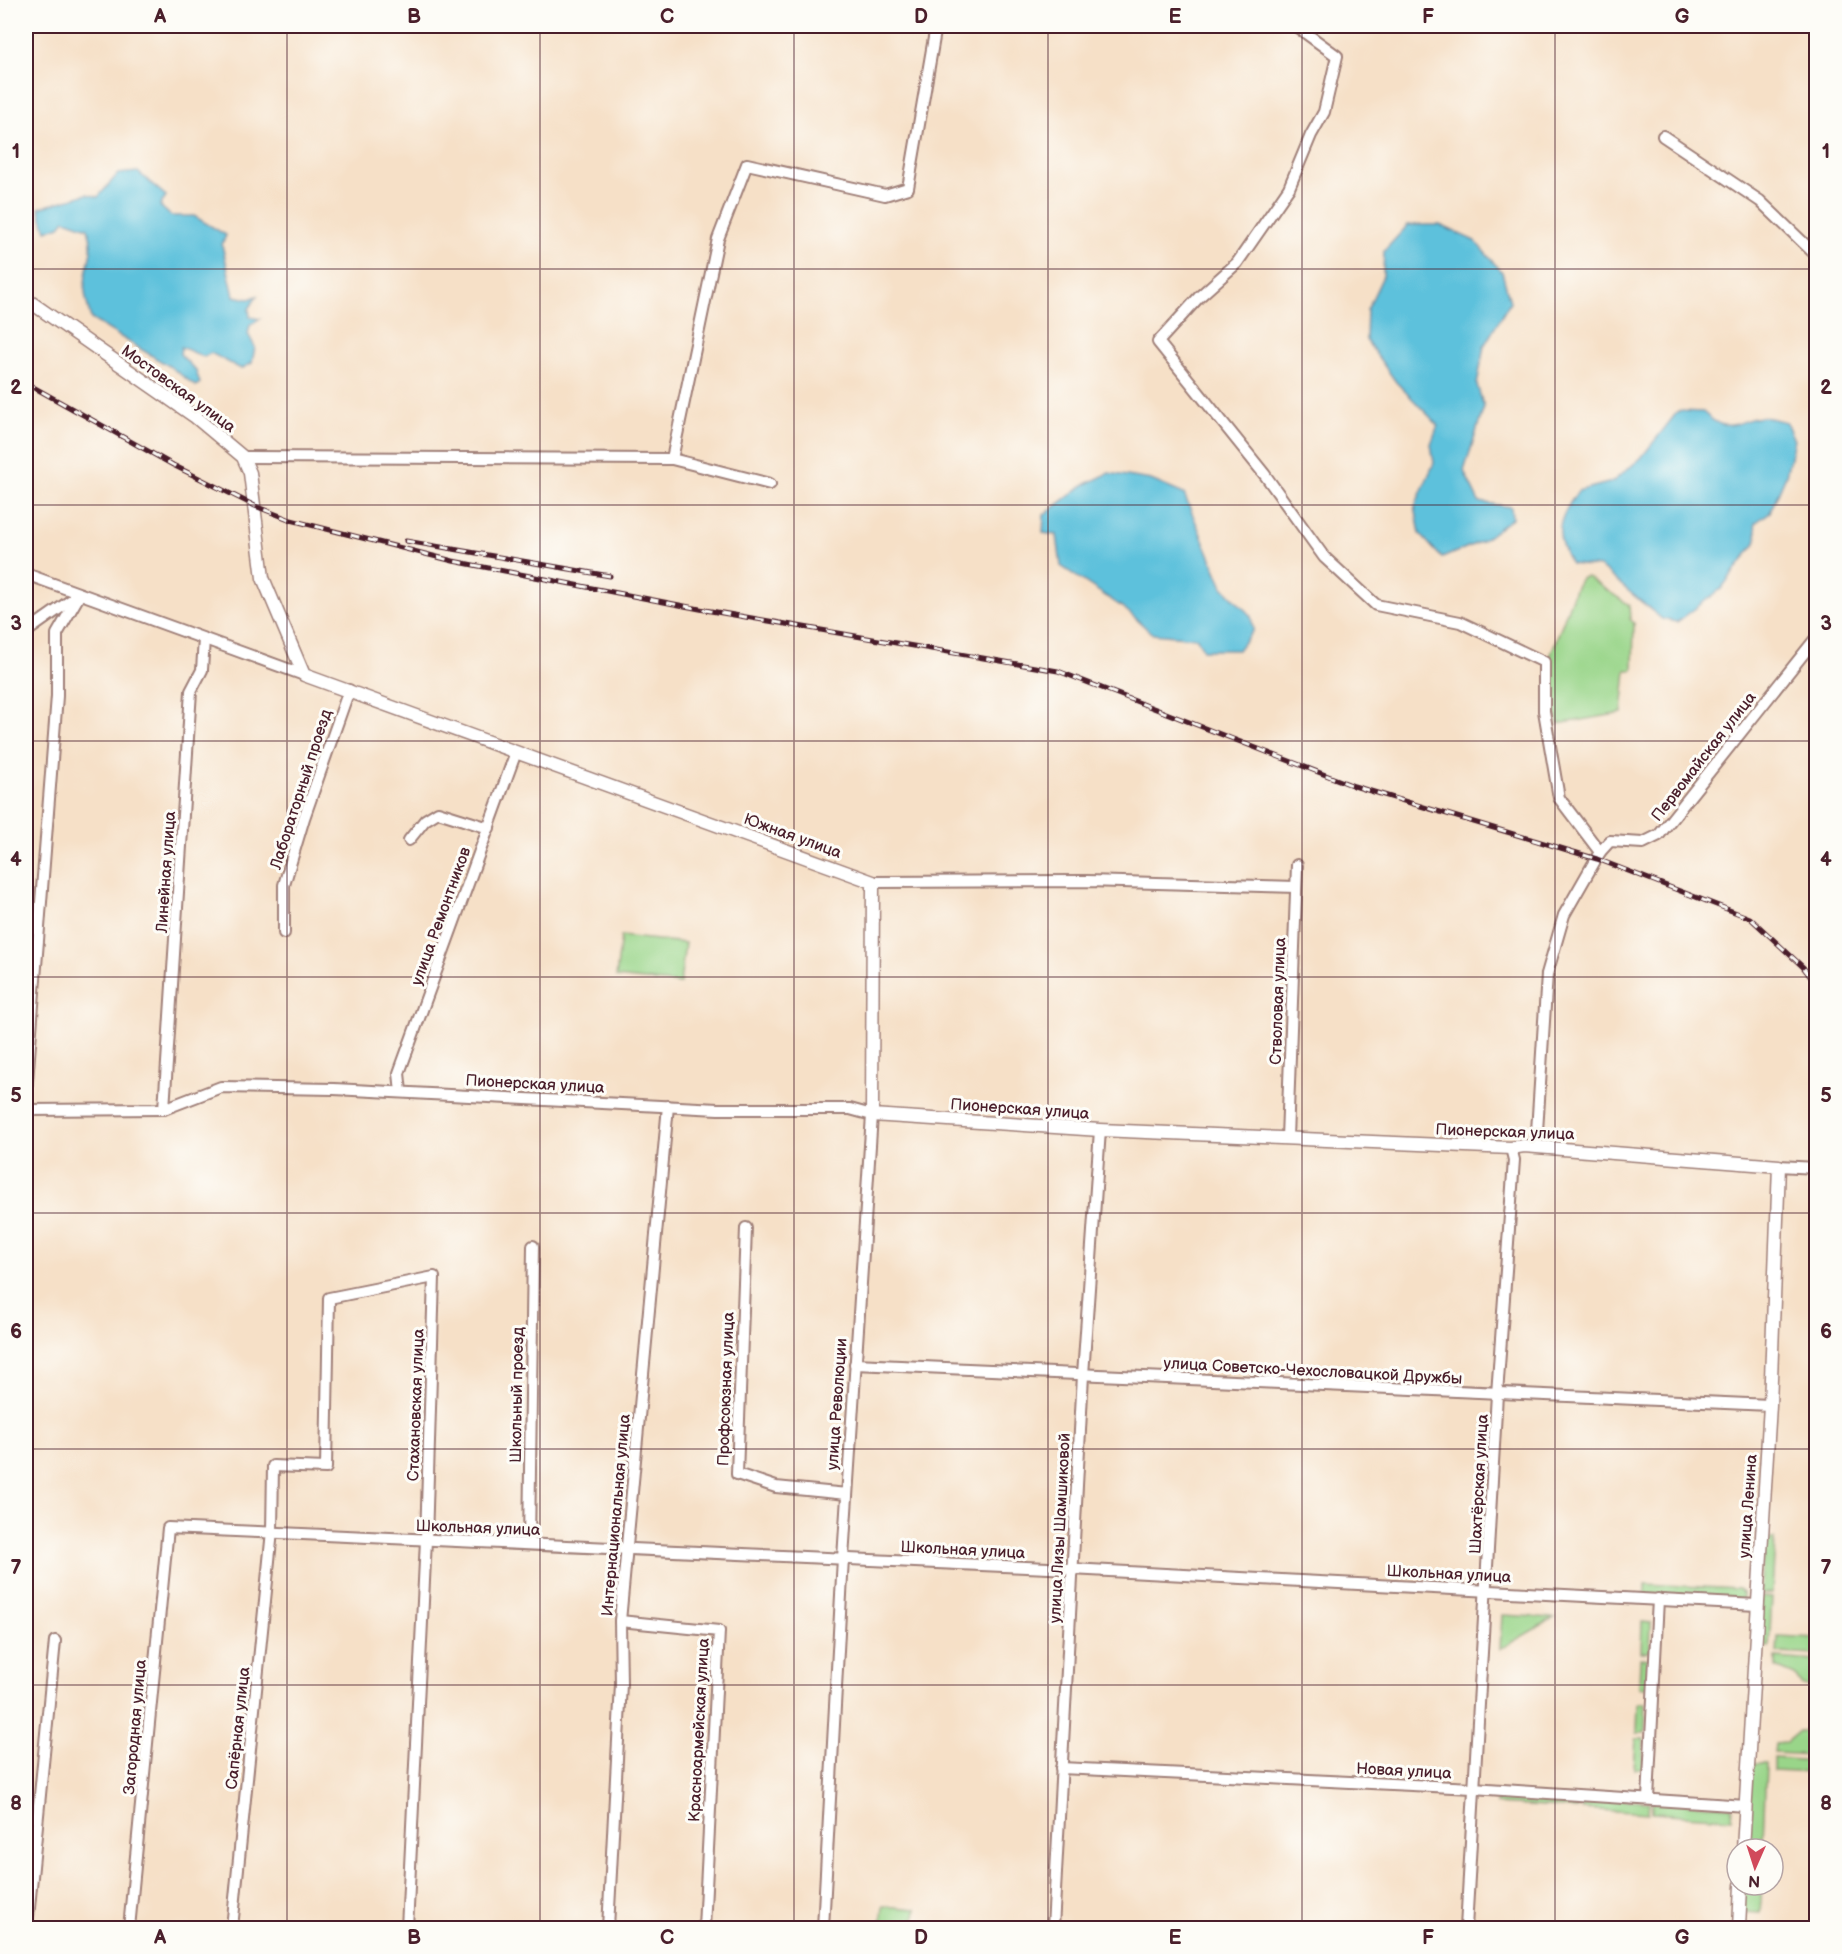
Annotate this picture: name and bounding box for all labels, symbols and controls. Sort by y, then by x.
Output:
text: A [153,5,167,29]
text: B [407,5,421,29]
text: C [660,5,674,29]
text: D [914,5,928,29]
text: E [1169,5,1182,29]
text: F [1422,5,1434,29]
text: G [1675,5,1690,29]
text: 1 [12,140,20,164]
text: 1 [1822,140,1830,164]
street label: Мостовская улица [117,341,239,437]
text: 2 [10,376,22,400]
text: 2 [1820,376,1832,400]
text: 3 [10,612,22,636]
text: 3 [1820,612,1832,636]
street label: Первомайская улица [1648,688,1761,825]
street label: Лабораторный проезд [266,707,336,873]
street label: Линейная улица [153,810,180,935]
street label: Южная улица [741,810,845,863]
street label: улица Ремонтников [408,844,476,988]
text: 4 [10,848,22,872]
text: 4 [1820,848,1832,872]
street label: Стволовая улица [1267,936,1290,1065]
street label: Пионерская улица [465,1071,606,1098]
text: 5 [10,1084,22,1108]
text: 5 [1820,1084,1832,1108]
street label: Пионерская улица [950,1095,1091,1124]
street label: Пионерская улица [1435,1121,1575,1144]
street label: Профсоюзная улица [714,1311,739,1467]
text: 6 [10,1320,22,1344]
text: 6 [1820,1320,1832,1344]
street label: Школьный проезд [507,1327,528,1463]
street label: Стахановская улица [404,1328,429,1482]
street label: улица Революции [823,1337,852,1471]
street label: улица Советско-Чехословацкой Дружбы [1163,1354,1463,1389]
street label: Интернациональная улица [598,1413,635,1617]
street label: Шахтёрская улица [1466,1413,1493,1555]
street label: улица Лизы Шамшиковой [1046,1433,1075,1624]
street label: улица Ленина [1735,1453,1762,1559]
street label: Школьная улица [415,1517,541,1540]
street label: Школьная улица [900,1538,1026,1563]
text: 7 [10,1556,22,1580]
text: 7 [1820,1556,1832,1580]
street label: Школьная улица [1386,1562,1512,1587]
street label: Красноармейская улица [685,1637,714,1823]
street label: Загородная улица [120,1658,151,1796]
street label: Сапёрная улица [223,1665,254,1790]
street label: Новая улица [1356,1760,1453,1784]
text: 8 [10,1792,22,1816]
text: 8 [1820,1792,1832,1816]
north arrow [1725,1837,1785,1897]
text: N [1748,1871,1761,1890]
text: A [153,1926,167,1950]
text: B [407,1926,421,1950]
text: C [660,1926,674,1950]
text: D [914,1926,928,1950]
text: E [1169,1926,1182,1950]
text: F [1422,1926,1434,1950]
text: G [1675,1926,1690,1950]

